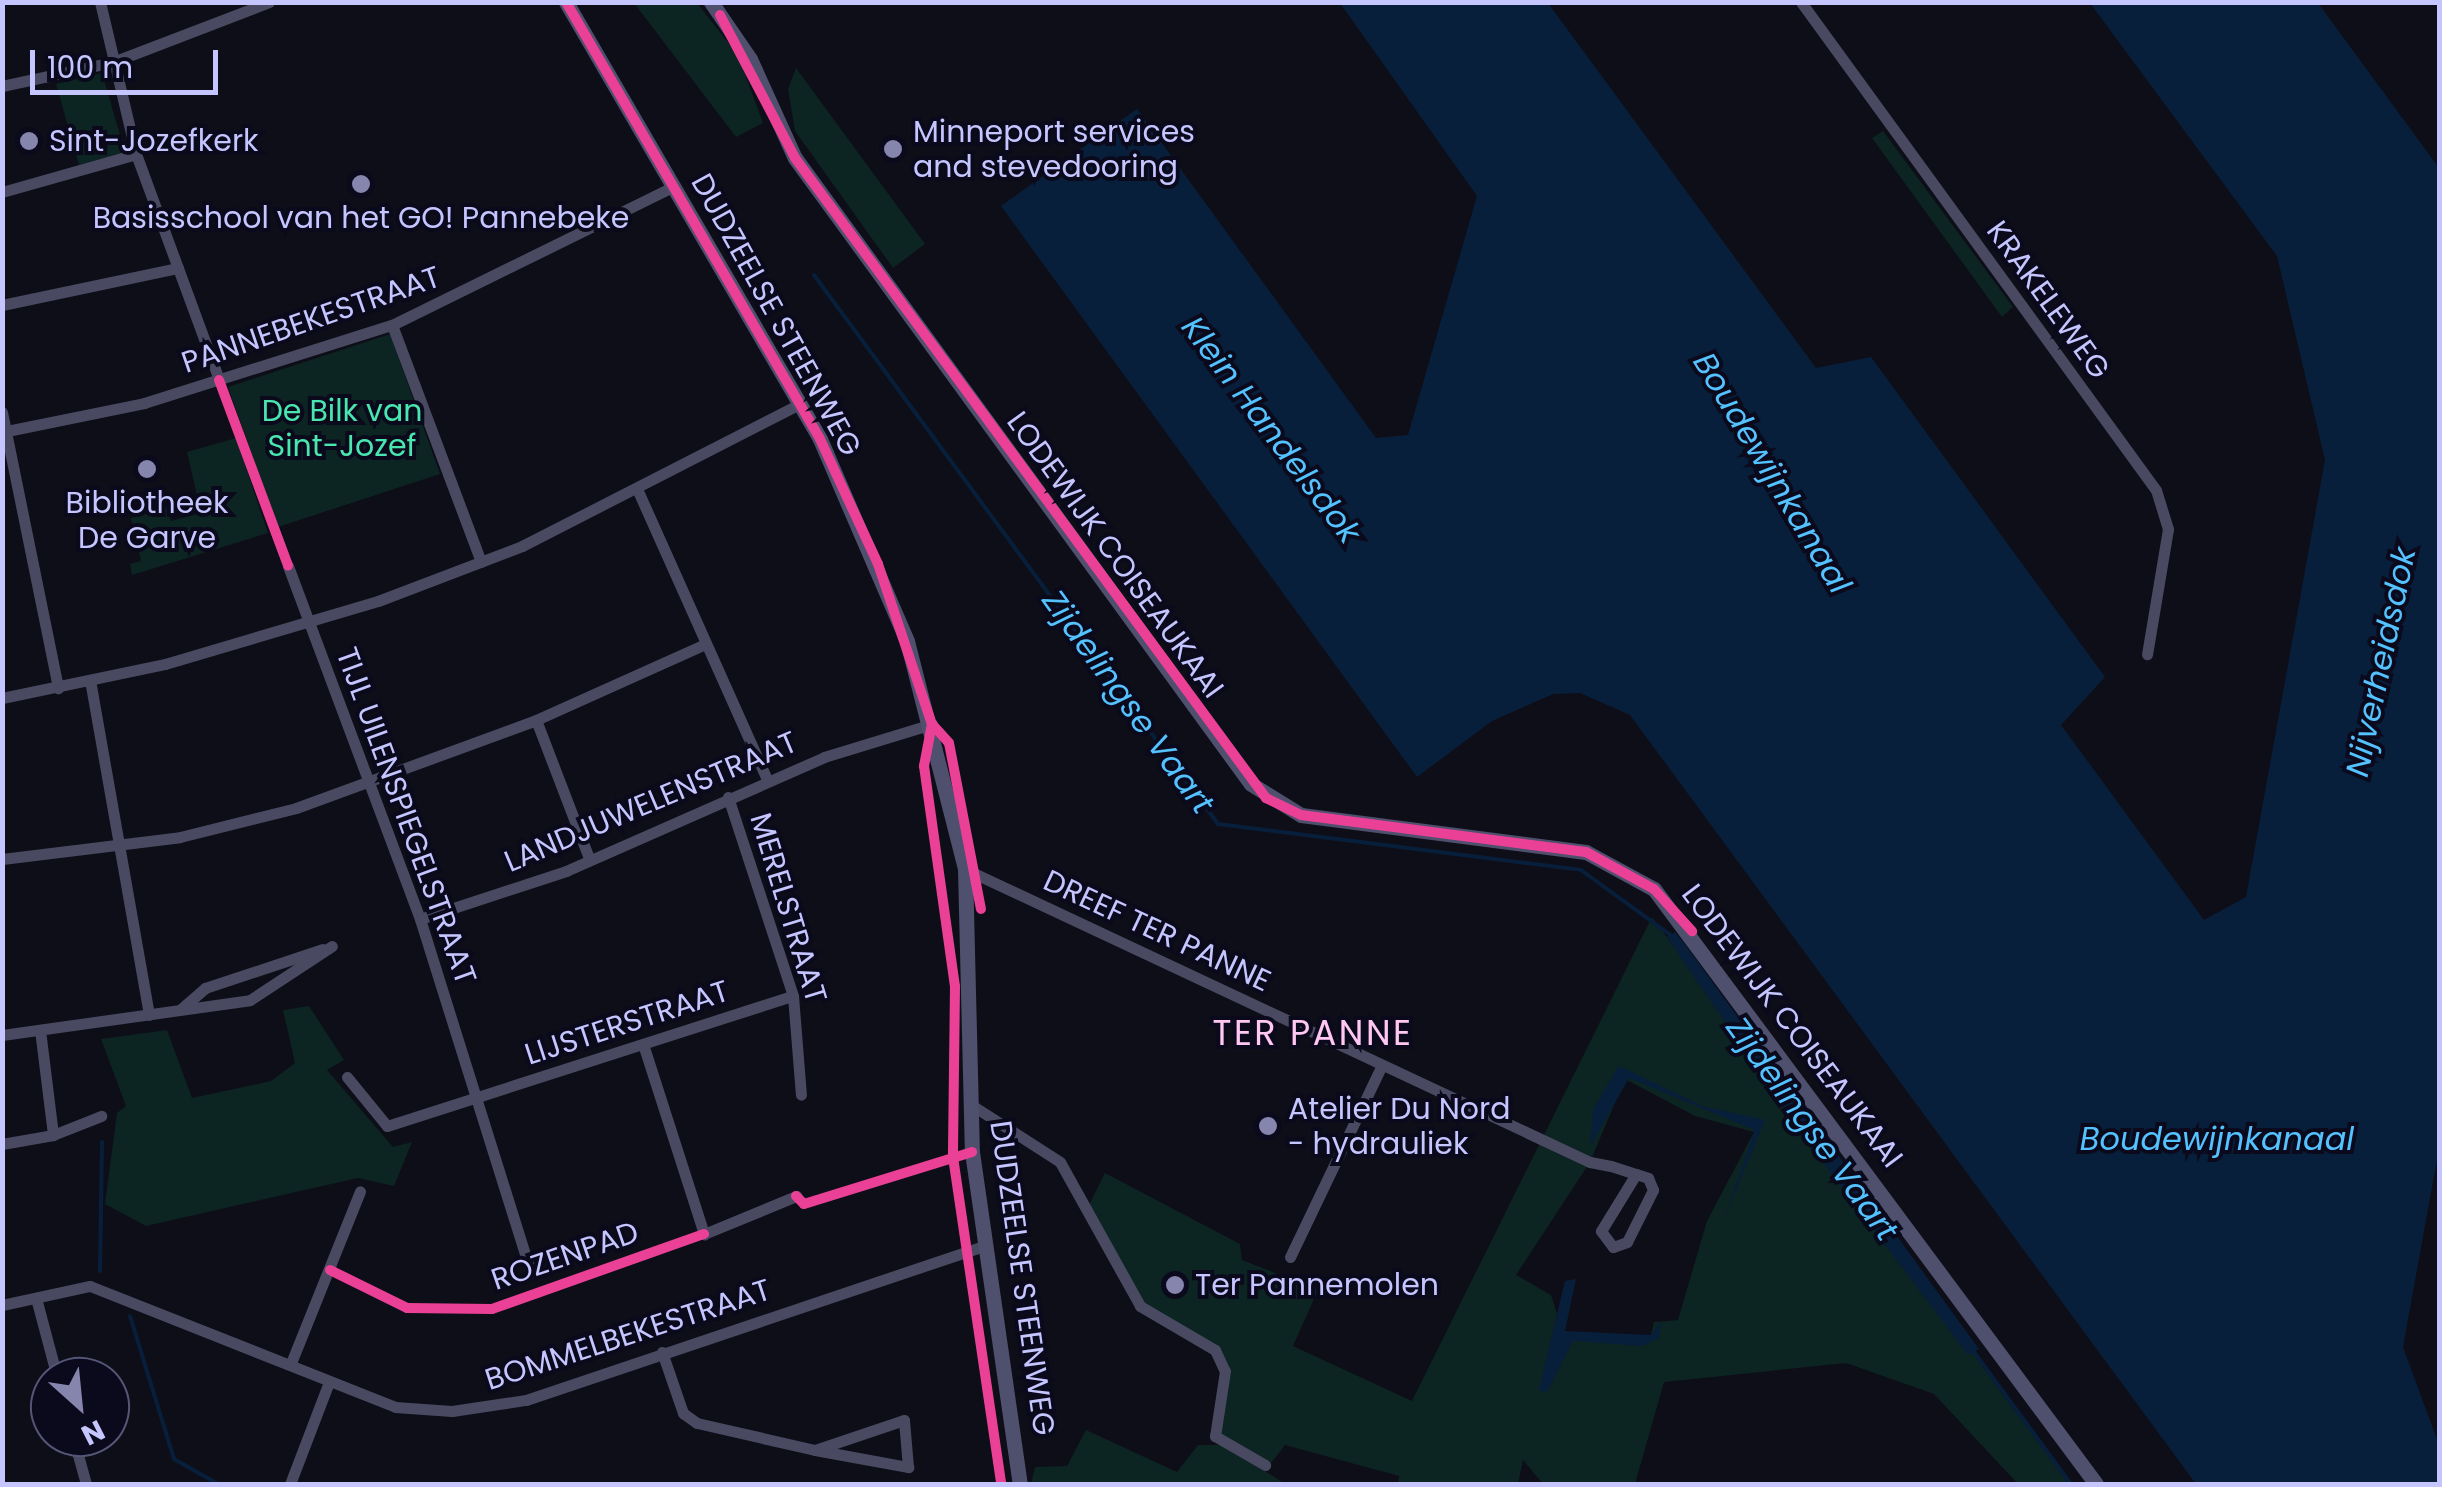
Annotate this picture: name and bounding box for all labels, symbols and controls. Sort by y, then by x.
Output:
scale bar [35,30,222,92]
text: 100 m [47,46,133,89]
place label: Minneport services and stevedooring [913,114,1195,184]
place label: Sint-Jozefkerk [49,123,259,159]
marker: Sint-Jozefkerk [18,130,40,152]
marker: Minneport services and stevedooring [882,138,904,160]
street label: DUDZEELSE STEENWEG [683,167,869,463]
marker: Basisschool van het GO! Pannebeke [350,173,372,195]
place label: Basisschool van het GO! Pannebeke [93,200,629,236]
street label: KRAKELEWEG [1979,214,2117,386]
street label: PANNEBEKESTRAAT [177,259,445,381]
water label: Klein Handelsdok [1173,309,1369,551]
water label: Boudewijnkanaal [1685,346,1859,600]
park label: De Bilk van Sint-Jozef [262,393,422,464]
street label: LODEWIJK COISEAUKAAI [999,405,1231,705]
marker: Bibliotheek De Garve [136,458,158,480]
place label: Bibliotheek De Garve [66,485,228,556]
water label: Nijverheidsdok [2338,544,2424,780]
water label: Zijdelingse Vaart [1034,583,1222,821]
street label: TIJL UILENSPIEGELSTRAAT [328,643,484,989]
street label: LANDJUWELENSTRAAT [499,724,803,880]
street label: MERELSTRAAT [742,809,834,1007]
street label: DREEF TER PANNE [1038,863,1276,999]
street label: LODEWIJK COISEAUKAAI [1674,877,1910,1175]
street label: LIJSTERSTRAAT [520,973,734,1073]
water label: Zijdelingse Vaart [1718,1010,1906,1248]
district label: TER PANNE [1212,1012,1414,1054]
place label: Atelier Du Nord - hydrauliek [1288,1091,1510,1162]
marker: Atelier Du Nord - hydrauliek [1257,1115,1279,1137]
street label: DUDZEELSE STEENWEG [982,1118,1062,1438]
water label: Boudewijnkanaal [2080,1120,2354,1158]
street label: ROZENPAD [487,1214,643,1298]
place label: Ter Pannemolen [1195,1267,1439,1303]
street label: BOMMELBEKESTRAAT [481,1272,775,1398]
marker: Ter Pannemolen [1164,1274,1186,1296]
north arrow [30,1357,130,1457]
text: N [75,1410,111,1455]

